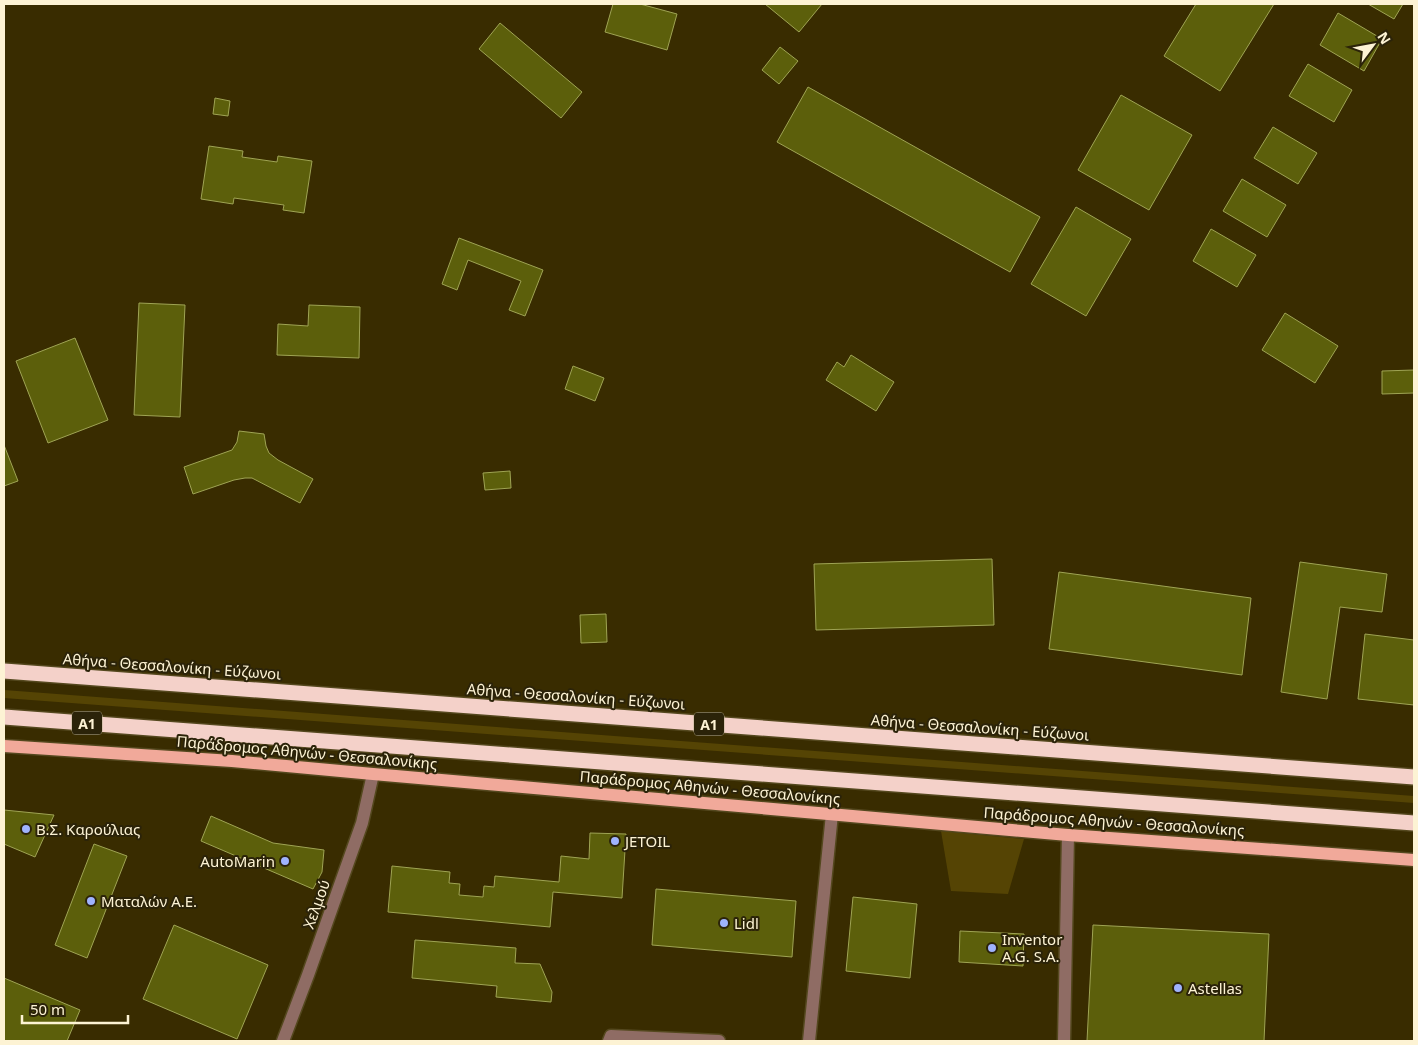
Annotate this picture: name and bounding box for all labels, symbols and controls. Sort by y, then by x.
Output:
north arrow [1348,20,1398,70]
text: N [1373,28,1396,48]
street label: Αθήνα - Θεσσαλονίκη - Εύζωνοι [62,648,282,684]
street label: Αθήνα - Θεσσαλονίκη - Εύζωνοι [466,678,686,714]
street label: Αθήνα - Θεσσαλονίκη - Εύζωνοι [870,709,1090,745]
road number: Α1 [72,711,102,734]
road number: Α1 [694,712,724,736]
street label: Παράδρομος Αθηνών - Θεσσαλονίκης [176,731,438,773]
street label: Παράδρομος Αθηνών - Θεσσαλονίκης [579,766,841,808]
street label: Παράδρομος Αθηνών - Θεσσαλονίκης [983,802,1245,840]
place label: Β.Σ. Καρούλιας [36,819,140,839]
marker: Β.Σ. Καρούλιας [20,823,32,835]
place label: JETOIL [623,831,670,851]
marker: JETOIL [609,835,621,847]
place label: AutoMarin [200,851,275,871]
marker: AutoMarin [279,855,291,867]
street label: Χελμού [298,877,334,931]
place label: Ματαλών Α.Ε. [101,891,197,911]
marker: Ματαλών Α.Ε. [85,895,97,907]
place label: Lidl [734,913,759,933]
marker: Lidl [718,917,730,929]
place label: Inventor A.G. S.A. [1002,929,1062,966]
marker: Inventor A.G. S.A. [986,942,998,954]
place label: Astellas [1188,978,1242,998]
marker: Astellas [1172,982,1184,994]
scale bar [22,992,129,1024]
text: 50 m [30,999,65,1019]

